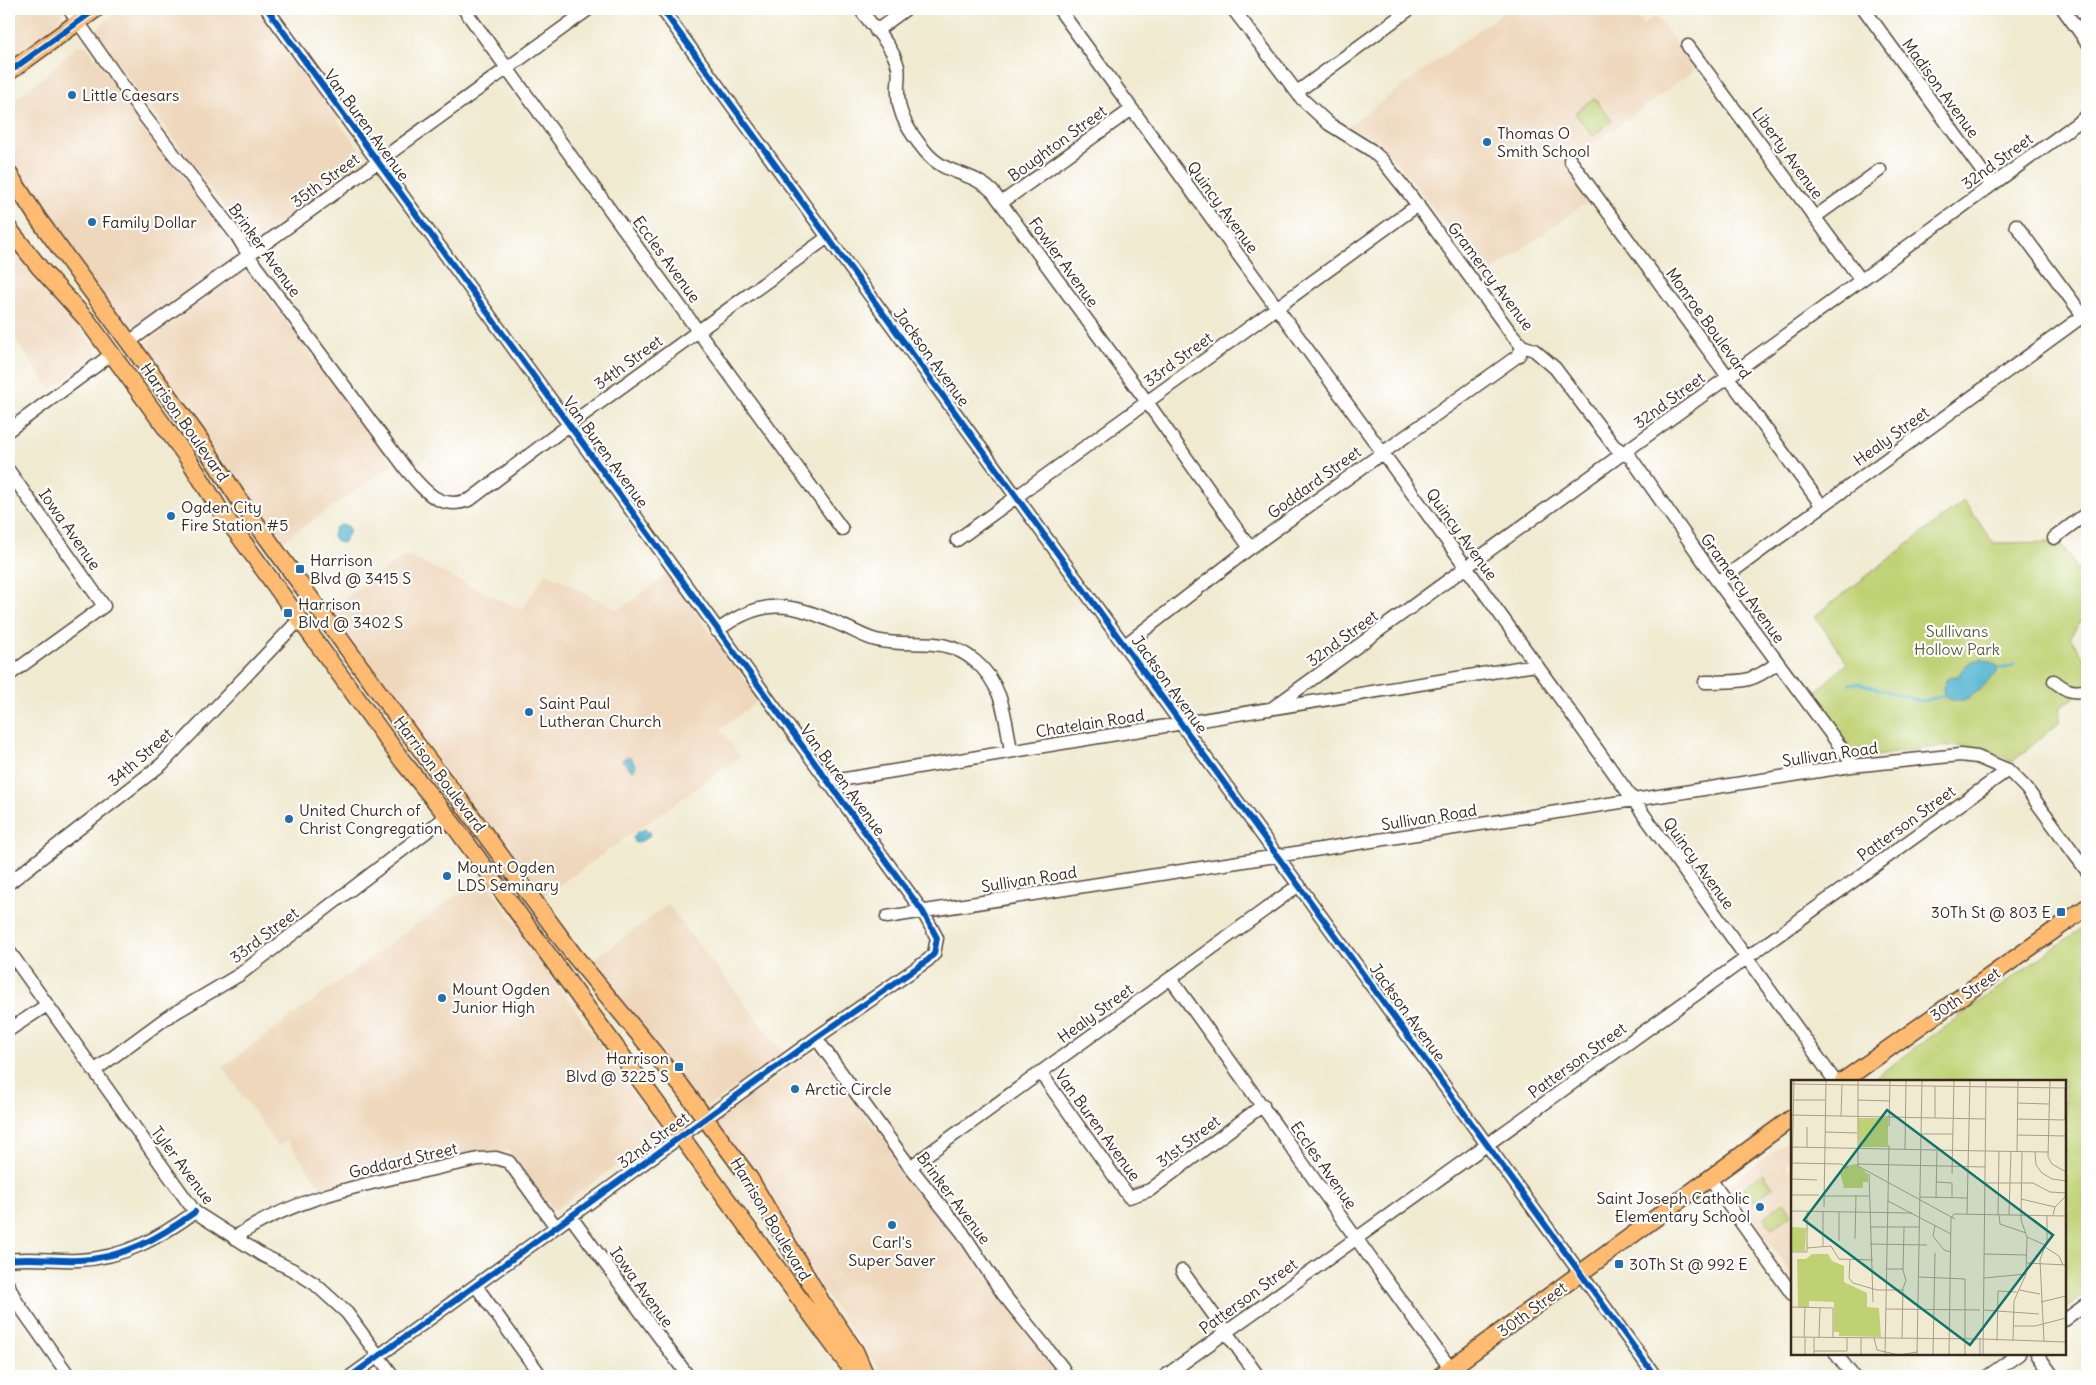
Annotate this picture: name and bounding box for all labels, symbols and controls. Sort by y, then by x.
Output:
street label: Madison Avenue [1898,34,1984,142]
street label: Van Buren Avenue [320,65,414,185]
place label: Little Caesars [82,85,179,105]
marker: Little Caesars [66,89,78,101]
street label: Boughton Street [1004,100,1111,185]
street label: Liberty Avenue [1748,103,1828,203]
place label: Thomas O Smith School [1497,123,1590,161]
street label: 32nd Street [1958,128,2037,193]
marker: Thomas O Smith School [1481,136,1493,148]
street label: 35th Street [287,148,363,211]
street label: Quincy Avenue [1183,157,1263,257]
street label: Brinker Avenue [224,199,306,301]
place label: Family Dollar [102,212,197,232]
street label: Eccles Avenue [629,212,705,306]
street label: Fowler Avenue [1025,213,1103,311]
marker: Family Dollar [86,216,98,228]
street label: Gramercy Avenue [1444,218,1538,334]
street label: Monroe Boulevard [1662,264,1756,382]
street label: Jackson Avenue [890,304,974,410]
street label: 33rd Street [1140,327,1217,391]
street label: 34th Street [590,330,667,393]
street label: Harrison Boulevard [137,359,233,485]
street label: 32nd Street [1630,367,1709,432]
street label: Van Buren Avenue [559,392,653,512]
street label: Healy Street [1849,402,1933,470]
street label: Goddard Street [1263,441,1365,523]
street label: Iowa Avenue [35,484,105,574]
street label: Quincy Avenue [1422,484,1502,584]
place label: Ogden City Fire Station #5 [181,497,288,535]
marker: Ogden City Fire Station #5 [165,510,177,522]
street label: Gramercy Avenue [1696,529,1790,647]
place label: Harrison Blvd @ 3415 S [310,550,411,588]
marker: Harrison Blvd @ 3415 S [294,563,306,575]
place label: Harrison Blvd @ 3402 S [298,594,403,632]
street label: 32nd Street [1303,605,1382,670]
marker: Harrison Blvd @ 3402 S [282,607,294,619]
park label: Sullivans Hollow Park [1914,621,2000,659]
street label: Jackson Avenue [1128,631,1212,737]
place label: Saint Paul Lutheran Church [539,693,661,731]
street label: Chatelain Road [1034,705,1146,741]
marker: Saint Paul Lutheran Church [523,706,535,718]
street label: Harrison Boulevard [390,712,490,836]
street label: Van Buren Avenue [796,720,890,840]
street label: 34th Street [103,723,177,791]
street label: Sullivan Road [1781,737,1879,771]
street label: Patterson Street [1853,780,1959,865]
place label: United Church of Christ Congregation [299,800,443,838]
street label: Sullivan Road [1380,800,1478,834]
marker: United Church of Christ Congregation [283,813,295,825]
street label: Quincy Avenue [1659,813,1739,913]
place label: Mount Ogden LDS Seminary [457,857,559,895]
street label: Sullivan Road [980,862,1078,896]
marker: Mount Ogden LDS Seminary [441,870,453,882]
street label: 33rd Street [226,902,303,967]
place label: 30Th St @ 803 E [1931,902,2051,922]
marker: 30Th St @ 803 E [2055,906,2067,918]
street label: Jackson Avenue [1366,959,1450,1065]
street label: 30th Street [1926,962,2004,1025]
place label: Mount Ogden Junior High [452,979,550,1017]
street label: Healy Street [1053,979,1137,1047]
marker: Mount Ogden Junior High [436,992,448,1004]
street label: Patterson Street [1524,1017,1630,1102]
place label: Harrison Blvd @ 3225 S [566,1048,669,1086]
marker: Harrison Blvd @ 3225 S [673,1061,685,1073]
street label: Van Buren Avenue [1051,1065,1145,1185]
place label: Arctic Circle [805,1079,892,1099]
inset map [1791,1080,2066,1355]
marker: Arctic Circle [789,1083,801,1095]
street label: 32nd Street [614,1107,693,1172]
street label: 31st Street [1152,1110,1224,1171]
street label: Eccles Avenue [1286,1117,1362,1213]
street label: Tyler Avenue [147,1122,219,1208]
street label: Goddard Street [347,1138,460,1182]
street label: Brinker Avenue [913,1148,995,1248]
street label: Harrison Boulevard [726,1154,816,1284]
place label: Saint Joseph Catholic Elementary School [1596,1188,1750,1226]
marker: Saint Joseph Catholic Elementary School [1754,1201,1766,1213]
marker: Carl's Super Saver [886,1219,898,1231]
place label: Carl's Super Saver [848,1232,936,1270]
street label: Iowa Avenue [606,1243,678,1331]
street label: Patterson Street [1195,1253,1301,1338]
place label: 30Th St @ 992 E [1629,1254,1748,1274]
marker: 30Th St @ 992 E [1613,1258,1625,1270]
street label: 30th Street [1493,1277,1571,1341]

